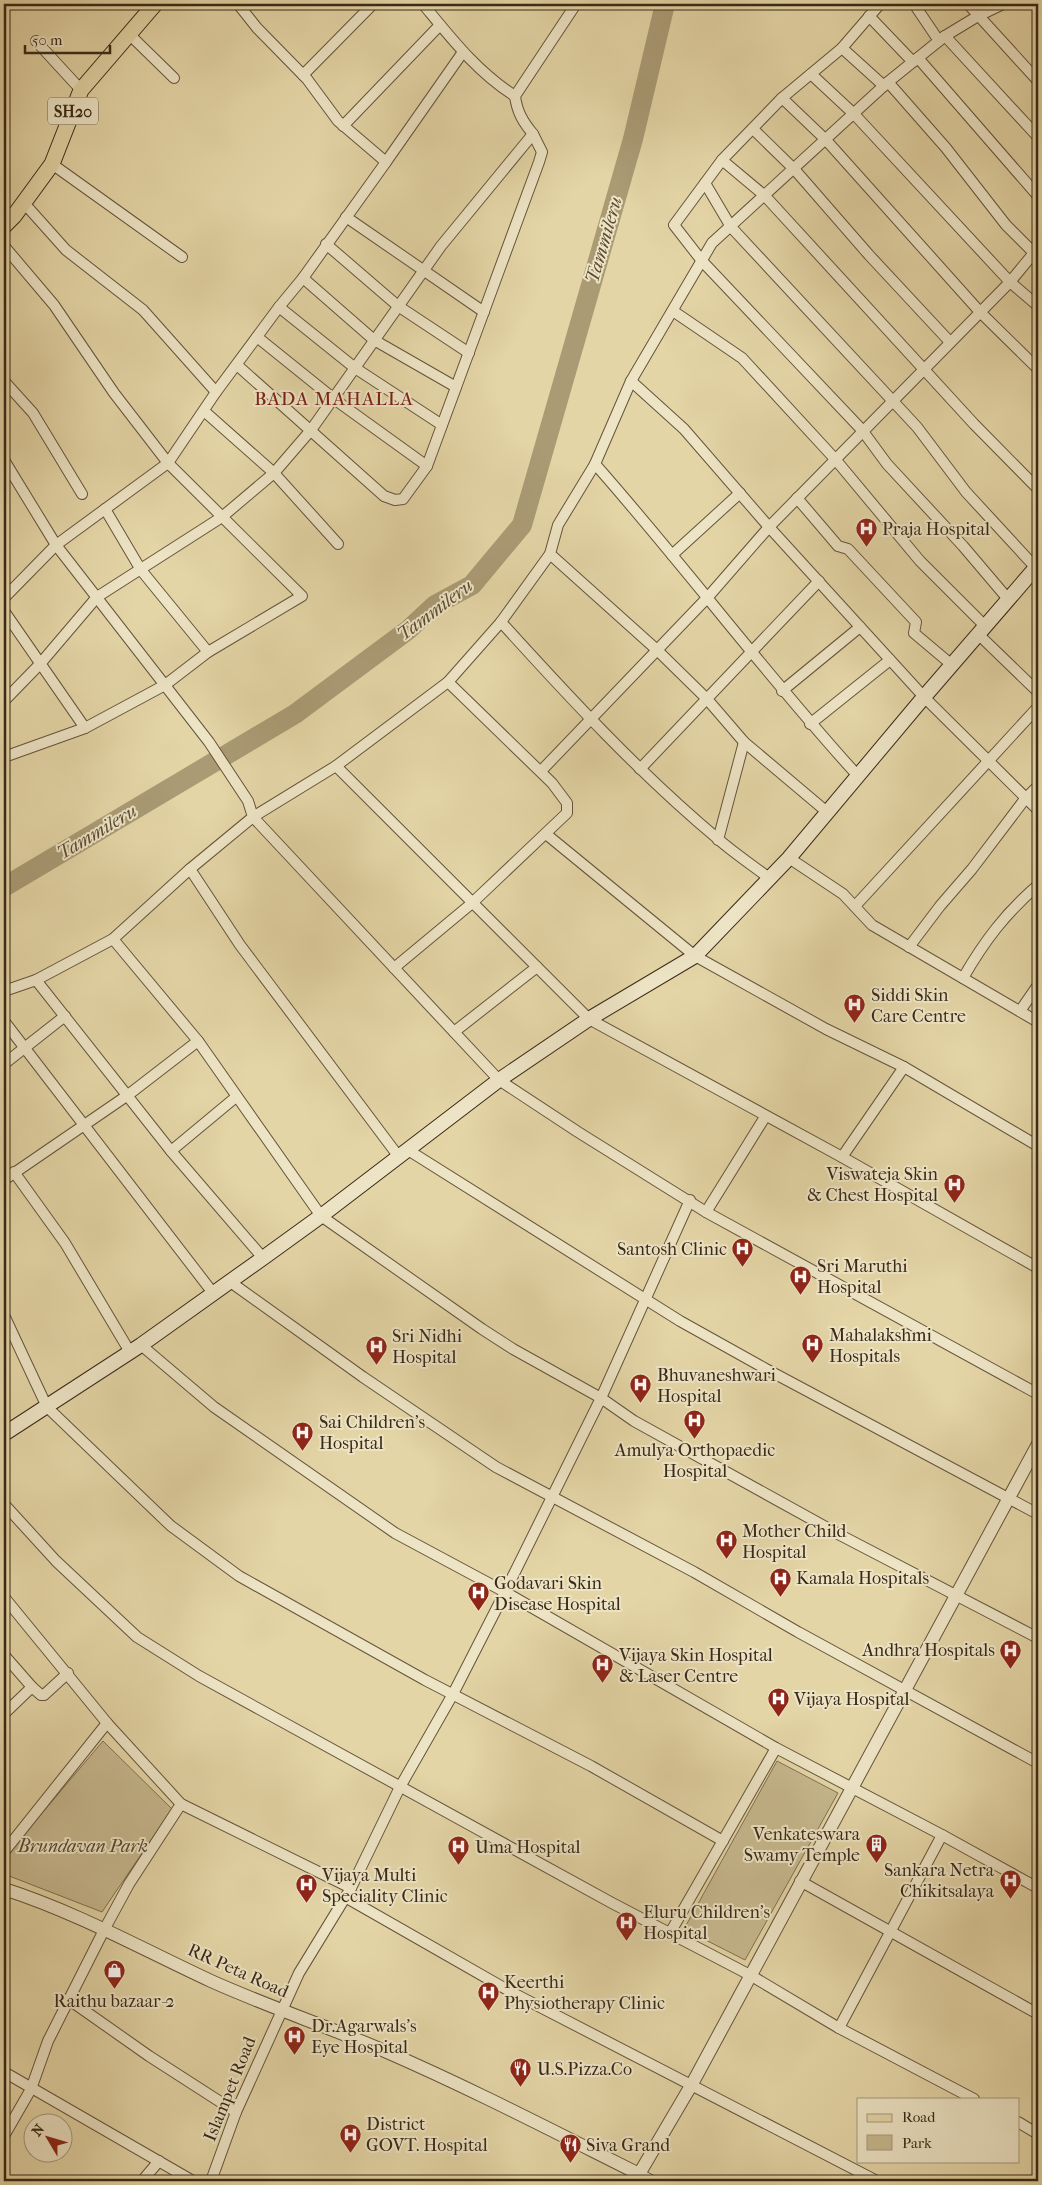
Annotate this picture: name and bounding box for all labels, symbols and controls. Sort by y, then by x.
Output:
scale bar [25,22,110,54]
text: 50 m [32,31,63,49]
road number: SH20 [48,98,98,124]
water label: Tammileru [581,194,627,286]
district label: BADA MAHALLA [254,388,414,410]
hospital icon: Praja Hospital [854,517,878,548]
place label: Praja Hospital [882,519,990,540]
water label: Tammileru [393,575,477,645]
water label: Tammileru [53,800,141,864]
place label: Siddi Skin Care Centre [871,985,966,1027]
hospital icon: Siddi Skin Care Centre [843,993,867,1024]
place label: Viswateja Skin & Chest Hospital [807,1164,939,1206]
hospital icon: Viswateja Skin & Chest Hospital [942,1172,966,1203]
hospital icon: Santosh Clinic [731,1237,755,1268]
place label: Santosh Clinic [617,1239,727,1260]
place label: Sri Maruthi Hospital [817,1256,908,1298]
hospital icon: Sri Maruthi Hospital [789,1264,813,1295]
place label: Mahalakshmi Hospitals [829,1325,932,1367]
place label: Sri Nidhi Hospital [392,1326,463,1368]
hospital icon: Mahalakshmi Hospitals [801,1333,825,1364]
hospital icon: Sri Nidhi Hospital [364,1334,388,1365]
place label: Bhuvaneshwari Hospital [657,1365,777,1407]
hospital icon: Bhuvaneshwari Hospital [629,1373,653,1404]
hospital icon: Amulya Orthopaedic Hospital [683,1408,707,1439]
place label: Sai Children's Hospital [319,1412,426,1454]
hospital icon: Sai Children's Hospital [291,1420,315,1451]
place label: Amulya Orthopaedic Hospital [614,1440,775,1482]
place label: Mother Child Hospital [742,1521,847,1563]
hospital icon: Mother Child Hospital [714,1529,738,1560]
hospital icon: Kamala Hospitals [768,1566,792,1597]
place label: Kamala Hospitals [796,1568,929,1589]
place label: Godavari Skin Disease Hospital [494,1573,621,1615]
hospital icon: Godavari Skin Disease Hospital [466,1581,490,1612]
hospital icon: Andhra Hospitals [999,1638,1023,1669]
place label: Andhra Hospitals [861,1640,995,1661]
place label: Vijaya Skin Hospital & Laser Centre [618,1645,773,1687]
hospital icon: Vijaya Skin Hospital & Laser Centre [591,1653,615,1684]
hospital icon: Vijaya Hospital [766,1687,790,1718]
place label: Vijaya Hospital [793,1689,910,1710]
place label: Venkateswara Swamy Temple [744,1824,861,1866]
building icon: Venkateswara Swamy Temple [864,1832,888,1863]
hospital icon: Uma Hospital [447,1835,471,1866]
park label: Brundavan Park [17,1836,148,1857]
place label: Uma Hospital [475,1837,581,1858]
place label: Sankara Netra Chikitsalaya [884,1860,995,1902]
place label: Vijaya Multi Speciality Clinic [321,1865,448,1907]
hospital icon: Sankara Netra Chikitsalaya [998,1868,1022,1899]
hospital icon: Vijaya Multi Speciality Clinic [294,1873,318,1904]
place label: Eluru Children's Hospital [643,1902,771,1944]
hospital icon: Eluru Children's Hospital [615,1910,639,1941]
street label: RR Peta Road [184,1939,292,2003]
shop icon: Raithu bazaar-2 [102,1959,126,1990]
place label: Keerthi Physiotherapy Clinic [504,1972,665,2014]
hospital icon: Keerthi Physiotherapy Clinic [476,1980,500,2011]
place label: Raithu bazaar-2 [53,1991,175,2012]
place label: Dr.Agarwals's Eye Hospital [311,2016,417,2058]
hospital icon: Dr.Agarwals's Eye Hospital [283,2024,307,2055]
street label: Islampet Road [199,2033,261,2144]
restaurant icon: U.S.Pizza.Co [509,2057,533,2088]
place label: U.S.Pizza.Co [537,2059,632,2080]
legend [857,2098,1020,2162]
text: Road [902,2108,936,2126]
north arrow [22,2112,72,2162]
place label: District GOVT. Hospital [366,2114,488,2156]
text: N [28,2121,48,2140]
hospital icon: District GOVT. Hospital [338,2122,362,2153]
restaurant icon: Siva Grand [558,2133,582,2164]
text: Park [902,2134,932,2152]
place label: Siva Grand [586,2135,670,2156]

